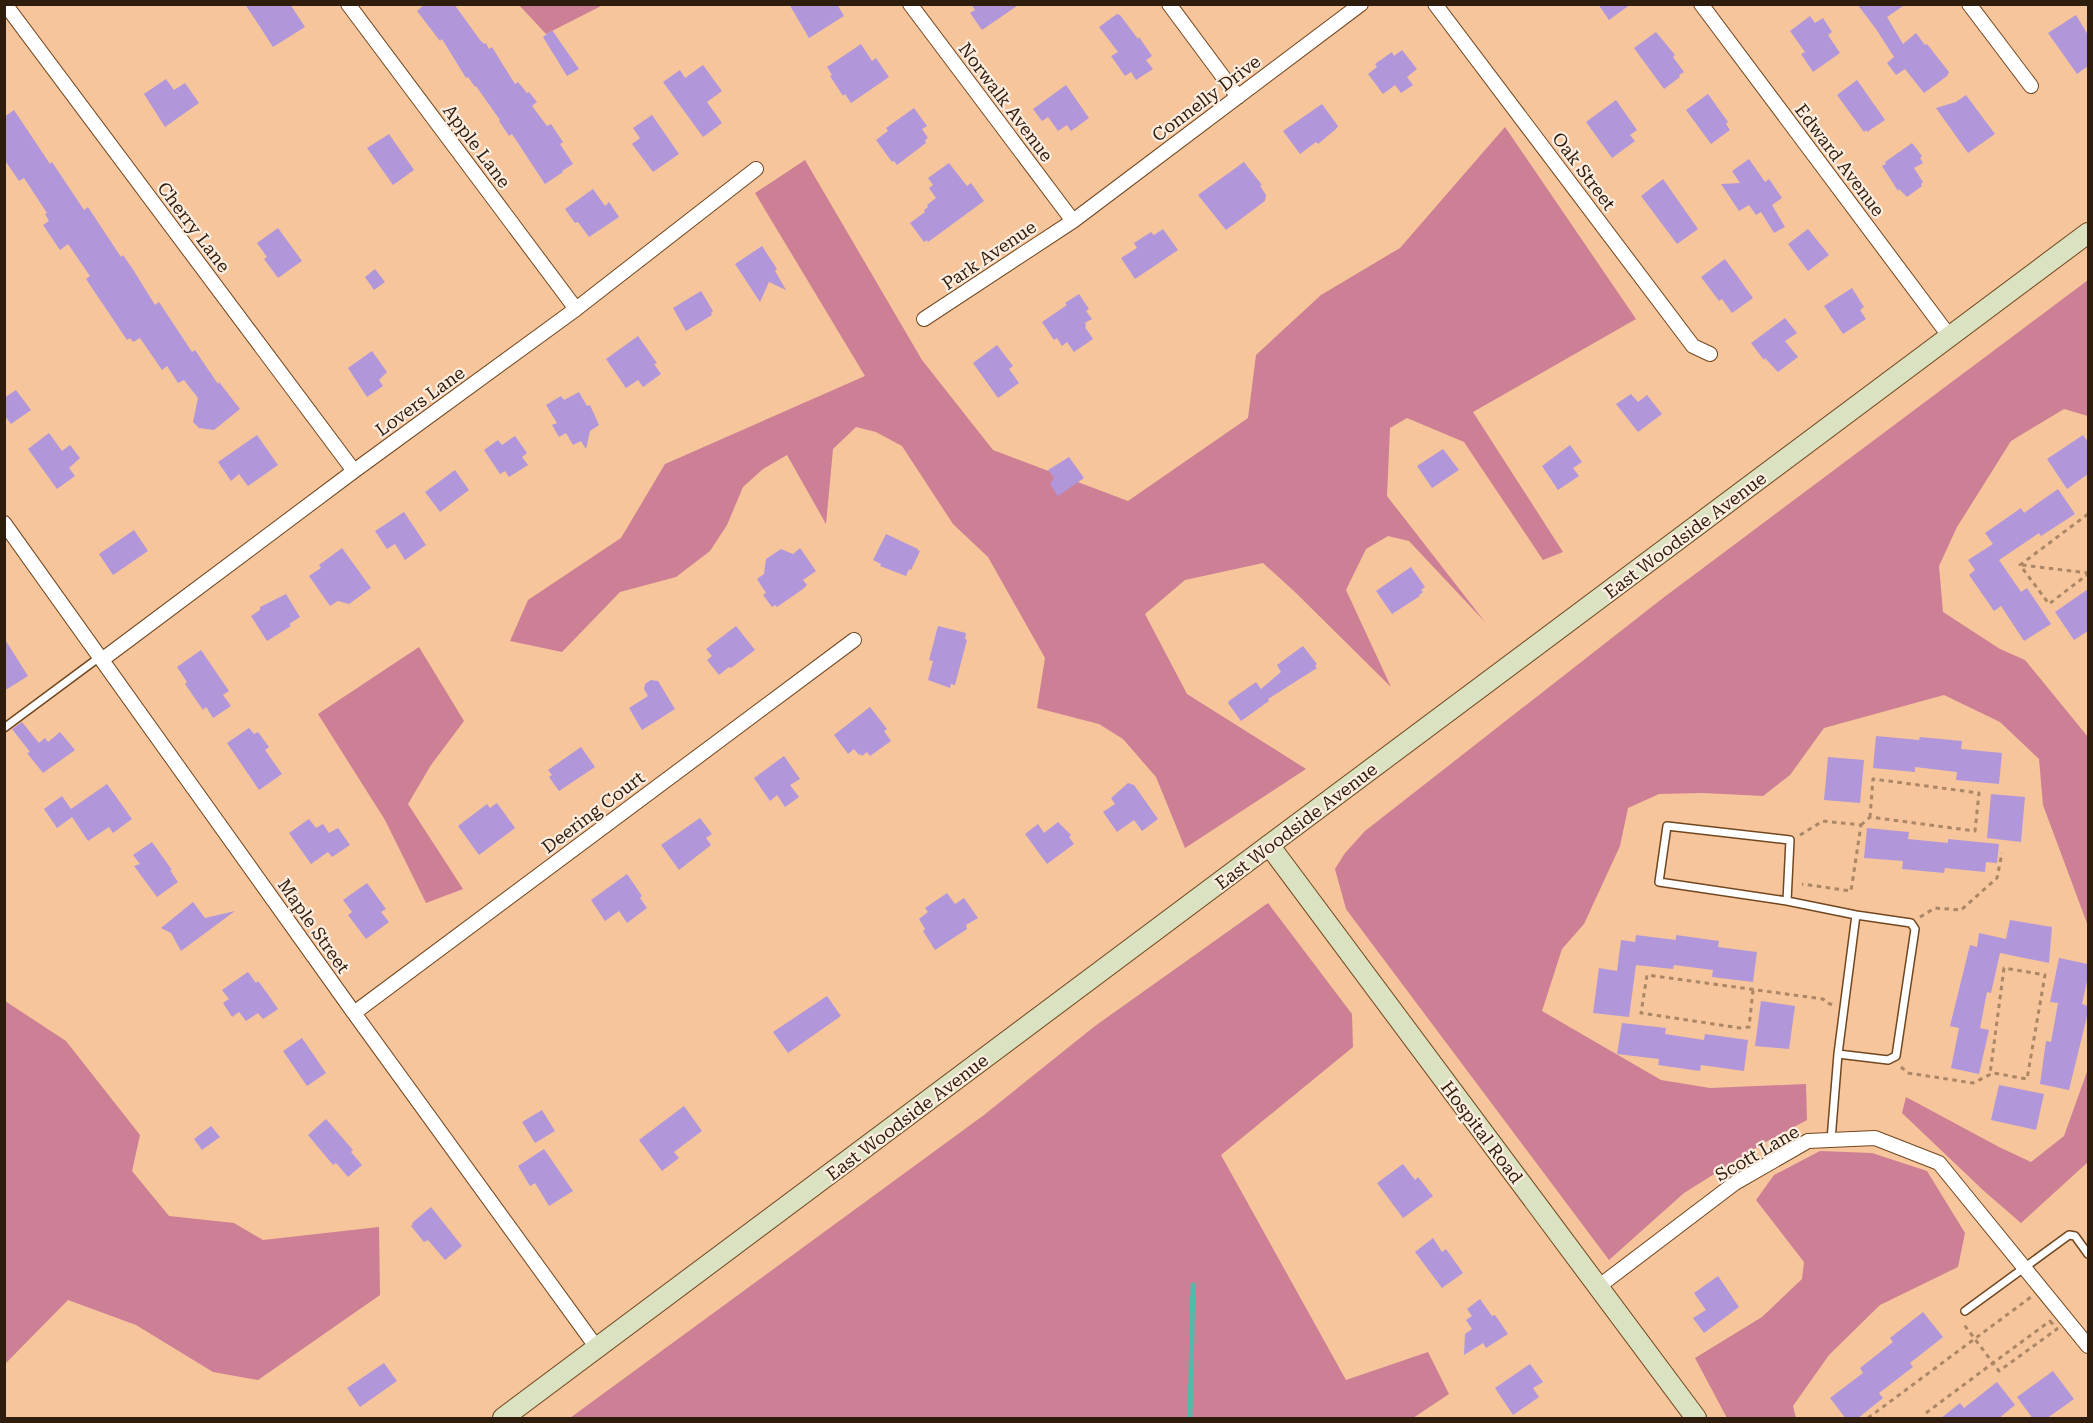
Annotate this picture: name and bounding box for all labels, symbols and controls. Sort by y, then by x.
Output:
street label: Norwalk Avenue [954,38,1058,166]
street label: Connelly Drive [1148,50,1264,146]
street label: Apple Lane [439,100,515,192]
street label: Edward Avenue [1791,100,1889,220]
street label: Oak Street [1548,128,1620,214]
street label: Cherry Lane [153,178,235,276]
street label: Park Avenue [938,216,1040,294]
street label: Lovers Lane [371,362,469,440]
street label: East Woodside Avenue [1600,467,1770,603]
street label: East Woodside Avenue [1211,758,1381,894]
street label: Deering Court [538,766,649,857]
street label: Maple Street [274,875,354,977]
street label: East Woodside Avenue [822,1049,992,1185]
street label: Hospital Road [1437,1077,1528,1188]
street label: Scott Lane [1711,1121,1803,1185]

